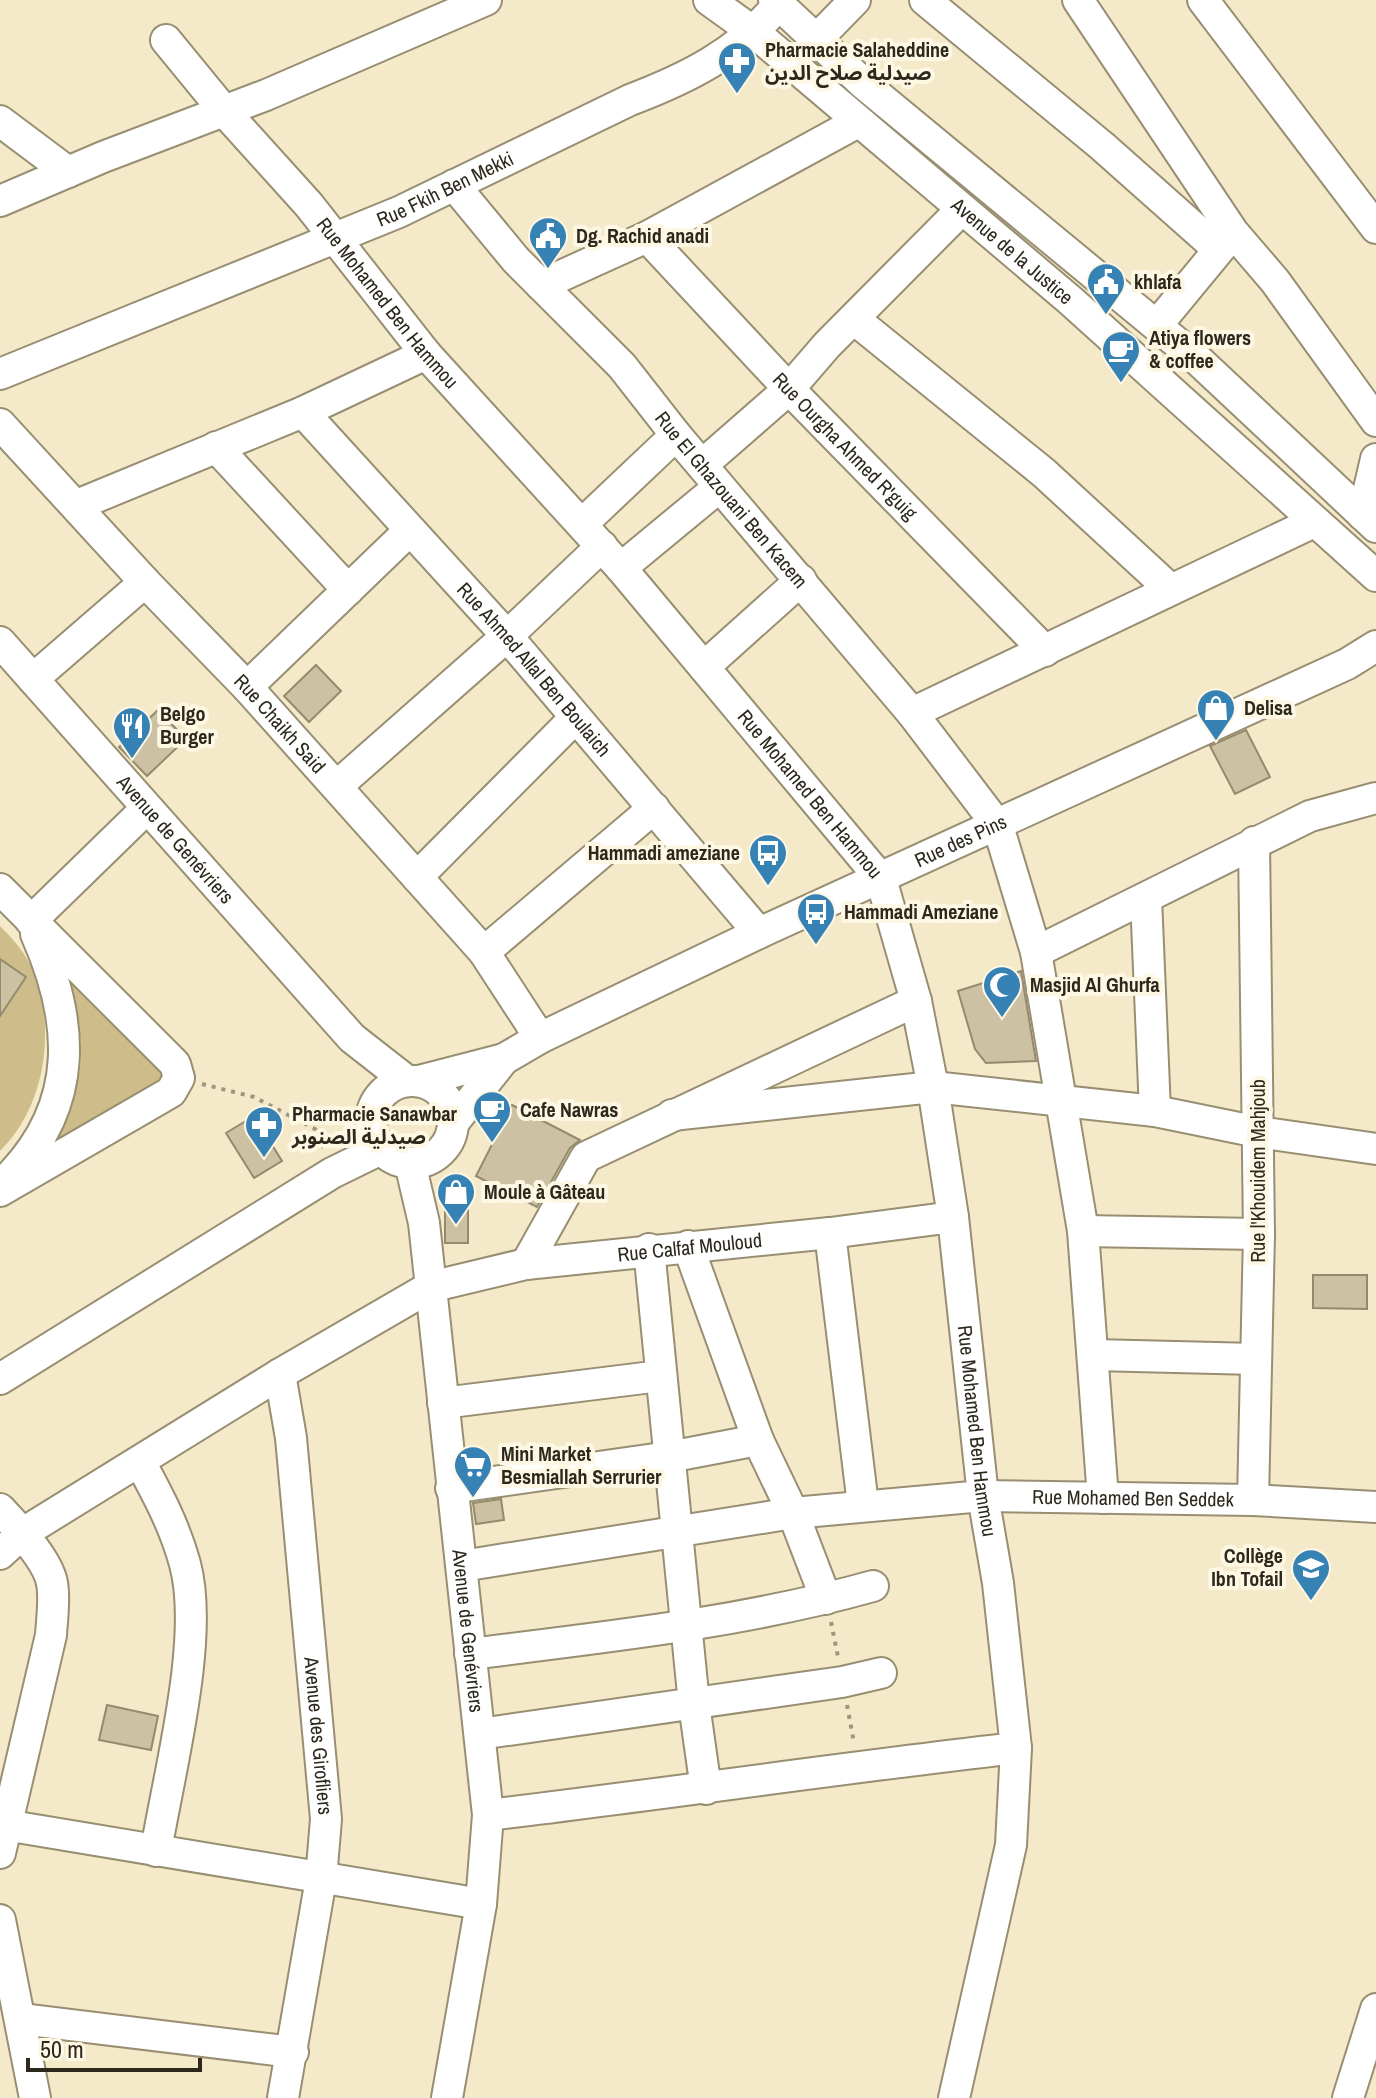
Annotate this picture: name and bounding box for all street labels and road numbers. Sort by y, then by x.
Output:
street label: Rue Fkih Ben Mekki [372,145,518,233]
street label: Avenue de la Justice [945,191,1079,310]
street label: Rue Mohamed Ben Hammou [311,212,465,394]
street label: Rue Ourgha Ahmed R'guig [767,366,924,526]
street label: Rue El Ghazouani Ben Kacem [649,405,814,594]
street label: Rue Ahmed Allal Ben Boulaich [451,576,618,762]
street label: Rue Chaikh Said [228,668,332,779]
street label: Rue Mohamed Ben Hammou [732,704,889,884]
street label: Avenue de Genévriers [111,768,240,909]
street label: Rue des Pins [910,808,1011,873]
street label: Rue l'Khouidem Mahjoub [1244,1079,1271,1263]
street label: Rue Calfaf Mouloud [616,1226,763,1268]
street label: Rue Mohamed Ben Hammou [952,1324,1004,1538]
street label: Rue Mohamed Ben Seddek [1032,1483,1235,1513]
street label: Avenue de Genévriers [446,1547,491,1714]
street label: Avenue des Girofliers [298,1655,340,1816]

